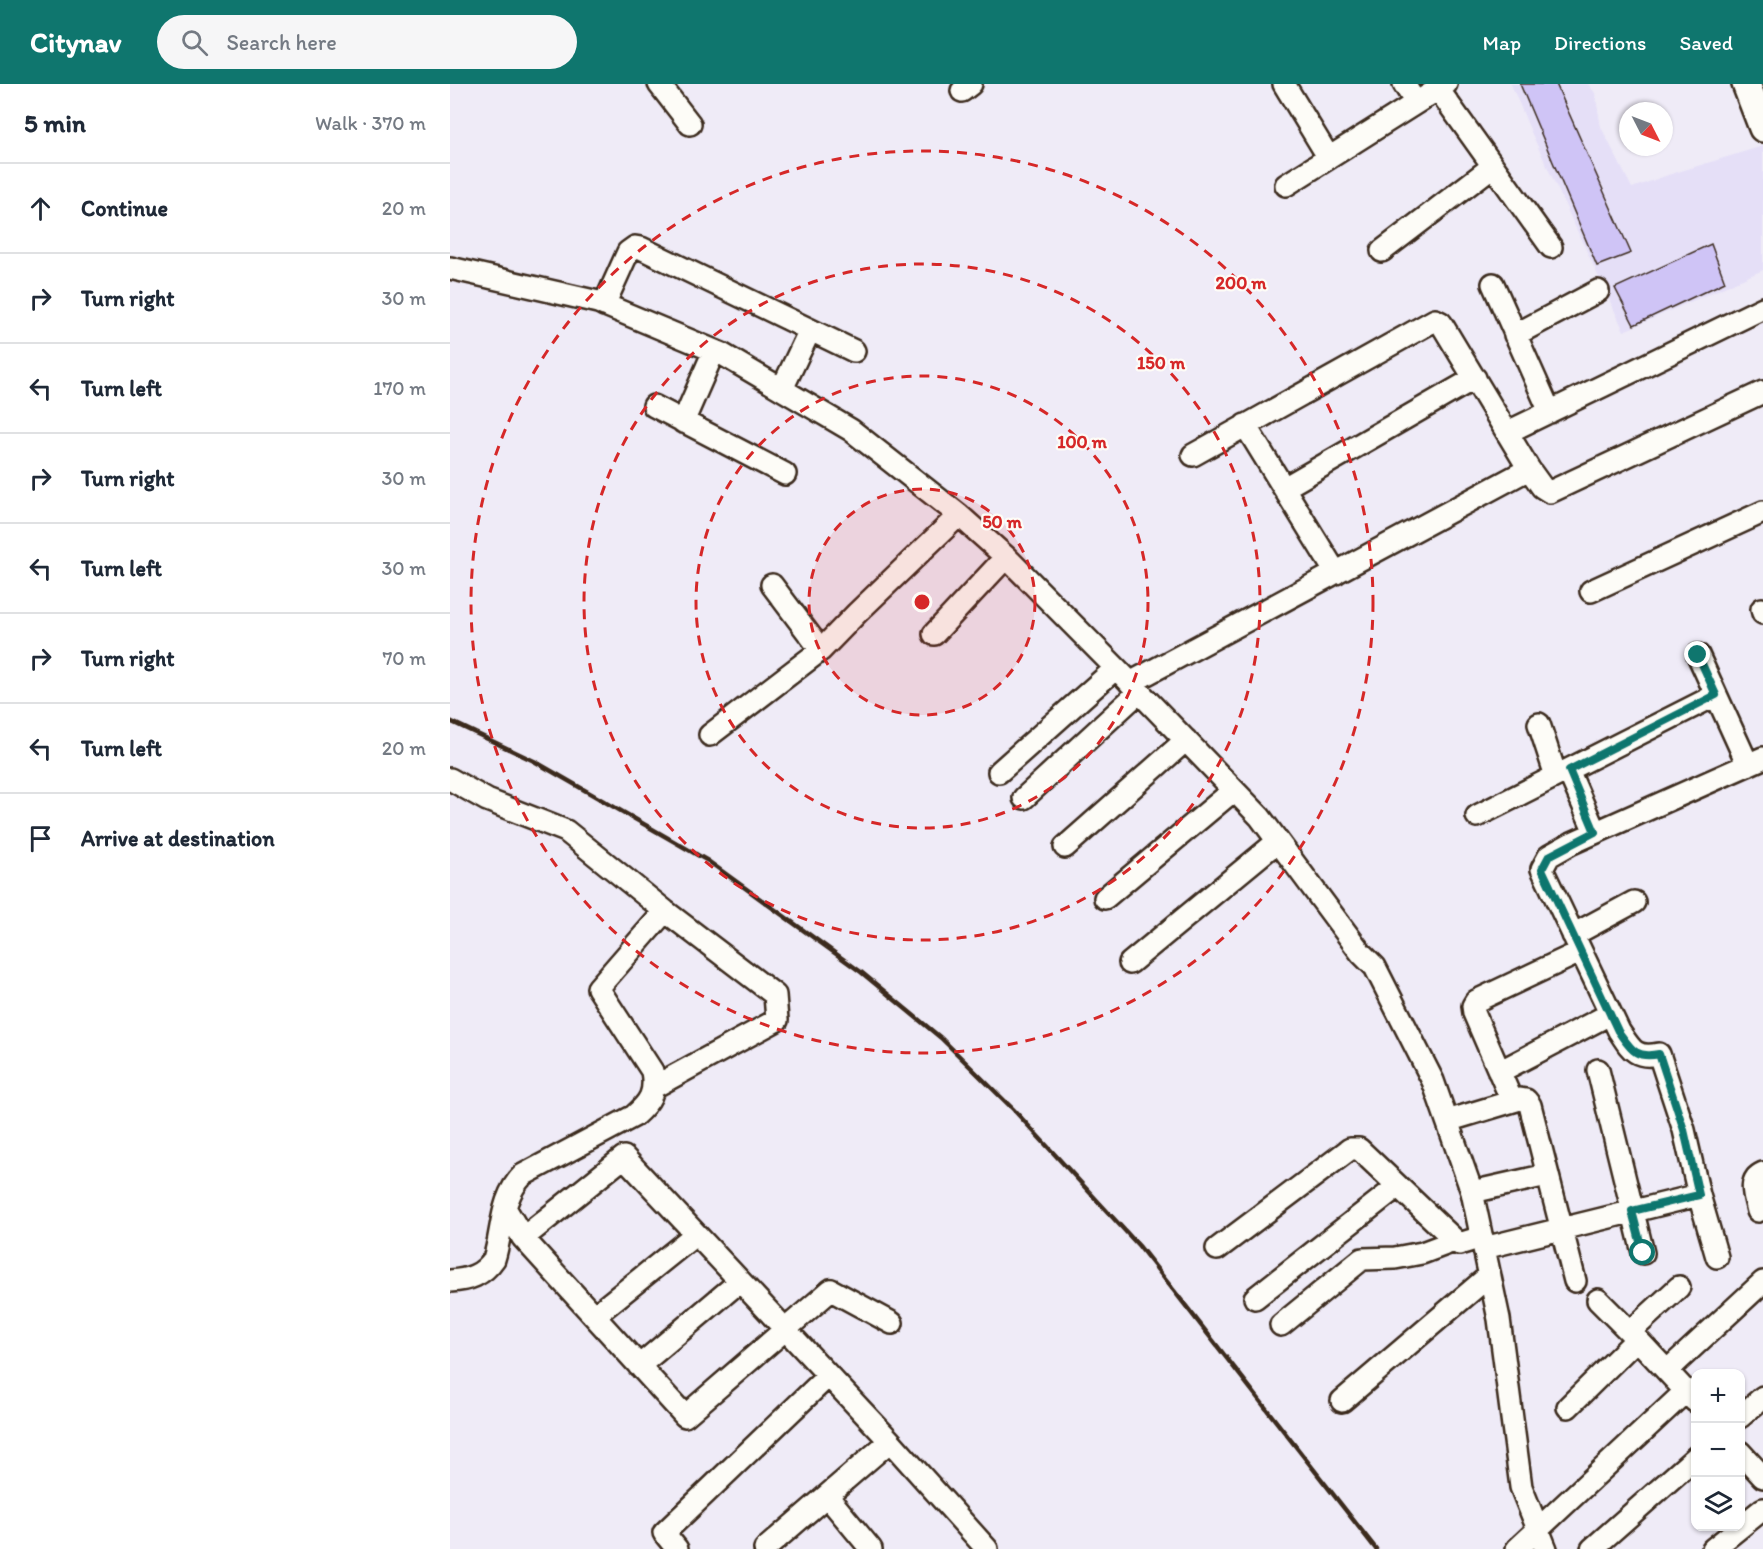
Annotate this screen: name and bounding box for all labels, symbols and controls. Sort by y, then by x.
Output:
search box [157,15,577,69]
text: Citynav [30,25,121,59]
icon: search [178,26,211,59]
text: Search here [226,29,337,56]
text: Map [1483,30,1521,55]
text: Directions [1554,30,1646,55]
text: Saved [1679,30,1733,55]
north arrow [1619,102,1673,156]
text: 5 min [24,107,86,139]
text: Walk · 370 m [315,111,426,135]
icon: ahead [24,192,57,225]
text: Continue [81,195,168,222]
text: 20 m [382,196,426,220]
text: 200 m [1216,272,1267,294]
icon: right [24,282,57,315]
text: Turn right [81,285,175,312]
text: 30 m [381,286,426,310]
text: 150 m [1137,352,1186,374]
icon: left [24,372,57,405]
text: Turn left [81,375,162,402]
text: 170 m [373,376,426,400]
text: 100 m [1057,431,1108,453]
icon: right [24,462,57,495]
text: Turn right [81,465,175,492]
text: 30 m [381,466,426,490]
text: 50 m [982,511,1023,533]
icon: left [24,552,57,585]
text: Turn left [81,555,162,582]
text: 30 m [381,556,426,580]
centre of rings [912,592,932,612]
route end [1684,641,1710,667]
icon: right [24,642,57,675]
text: Turn right [81,645,175,672]
text: 70 m [382,646,426,670]
icon: left [24,732,57,765]
text: Turn left [81,735,162,762]
text: 20 m [382,736,426,760]
icon: arrive [24,822,57,855]
text: Arrive at destination [81,825,275,852]
route start [1629,1239,1655,1265]
map controls [1691,1369,1745,1531]
button: + [1691,1369,1745,1423]
button: − [1691,1423,1745,1477]
button: layers [1691,1477,1745,1531]

